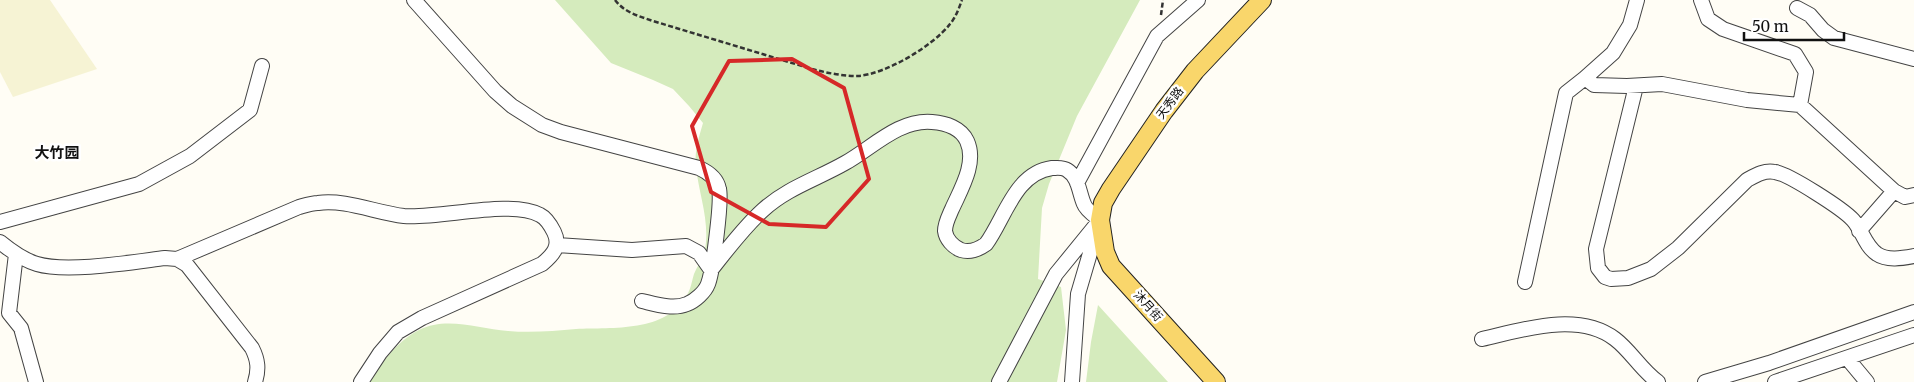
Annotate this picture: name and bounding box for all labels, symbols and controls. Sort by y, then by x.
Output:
scale bar [1744,10,1844,42]
text: 50 m [1752,17,1789,36]
street label: 天秀路 [1153,84,1186,122]
district label: 大竹园 [34,143,80,162]
street label: 沐月街 [1131,287,1166,324]

